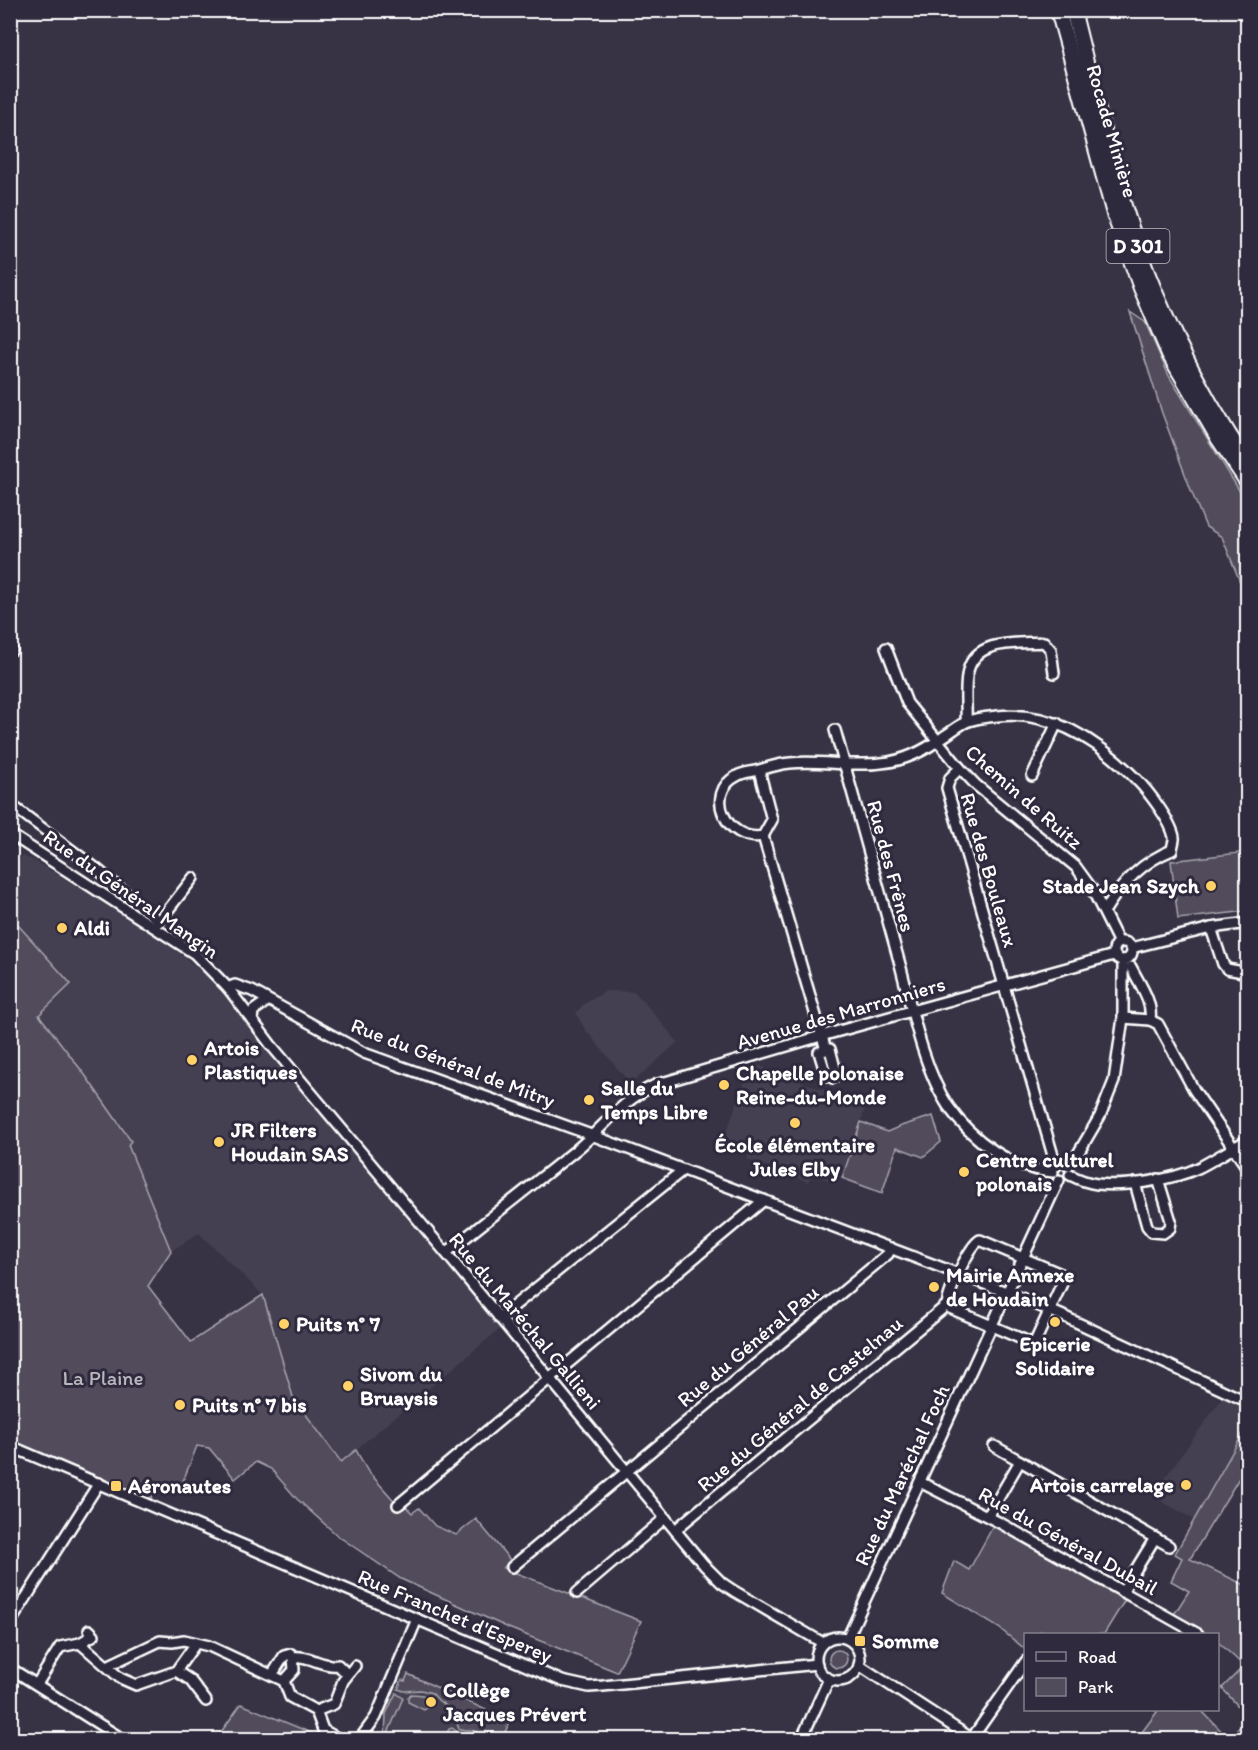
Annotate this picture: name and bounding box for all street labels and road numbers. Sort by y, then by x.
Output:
street label: Rocade Minière [1082,61,1143,200]
road number: D 301 [1106,229,1170,263]
street label: Chemin de Ruitz [960,739,1088,855]
street label: Rue des Bouleaux [955,790,1024,951]
street label: Rue des Frênes [862,797,921,934]
street label: Rue du Général Mangin [39,824,224,964]
street label: Avenue des Marronniers [734,971,948,1054]
street label: Rue du Général de Mitry [348,1012,559,1113]
street label: Rue du Maréchal Gallieni [444,1227,607,1414]
street label: Rue du Général Pau [672,1279,824,1412]
street label: Rue du Général de Castelnau [692,1310,908,1497]
street label: Rue du Maréchal Foch [849,1380,955,1569]
street label: Rue du Général Dubail [974,1481,1162,1600]
street label: Rue Franchet d'Esperey [354,1563,556,1668]

